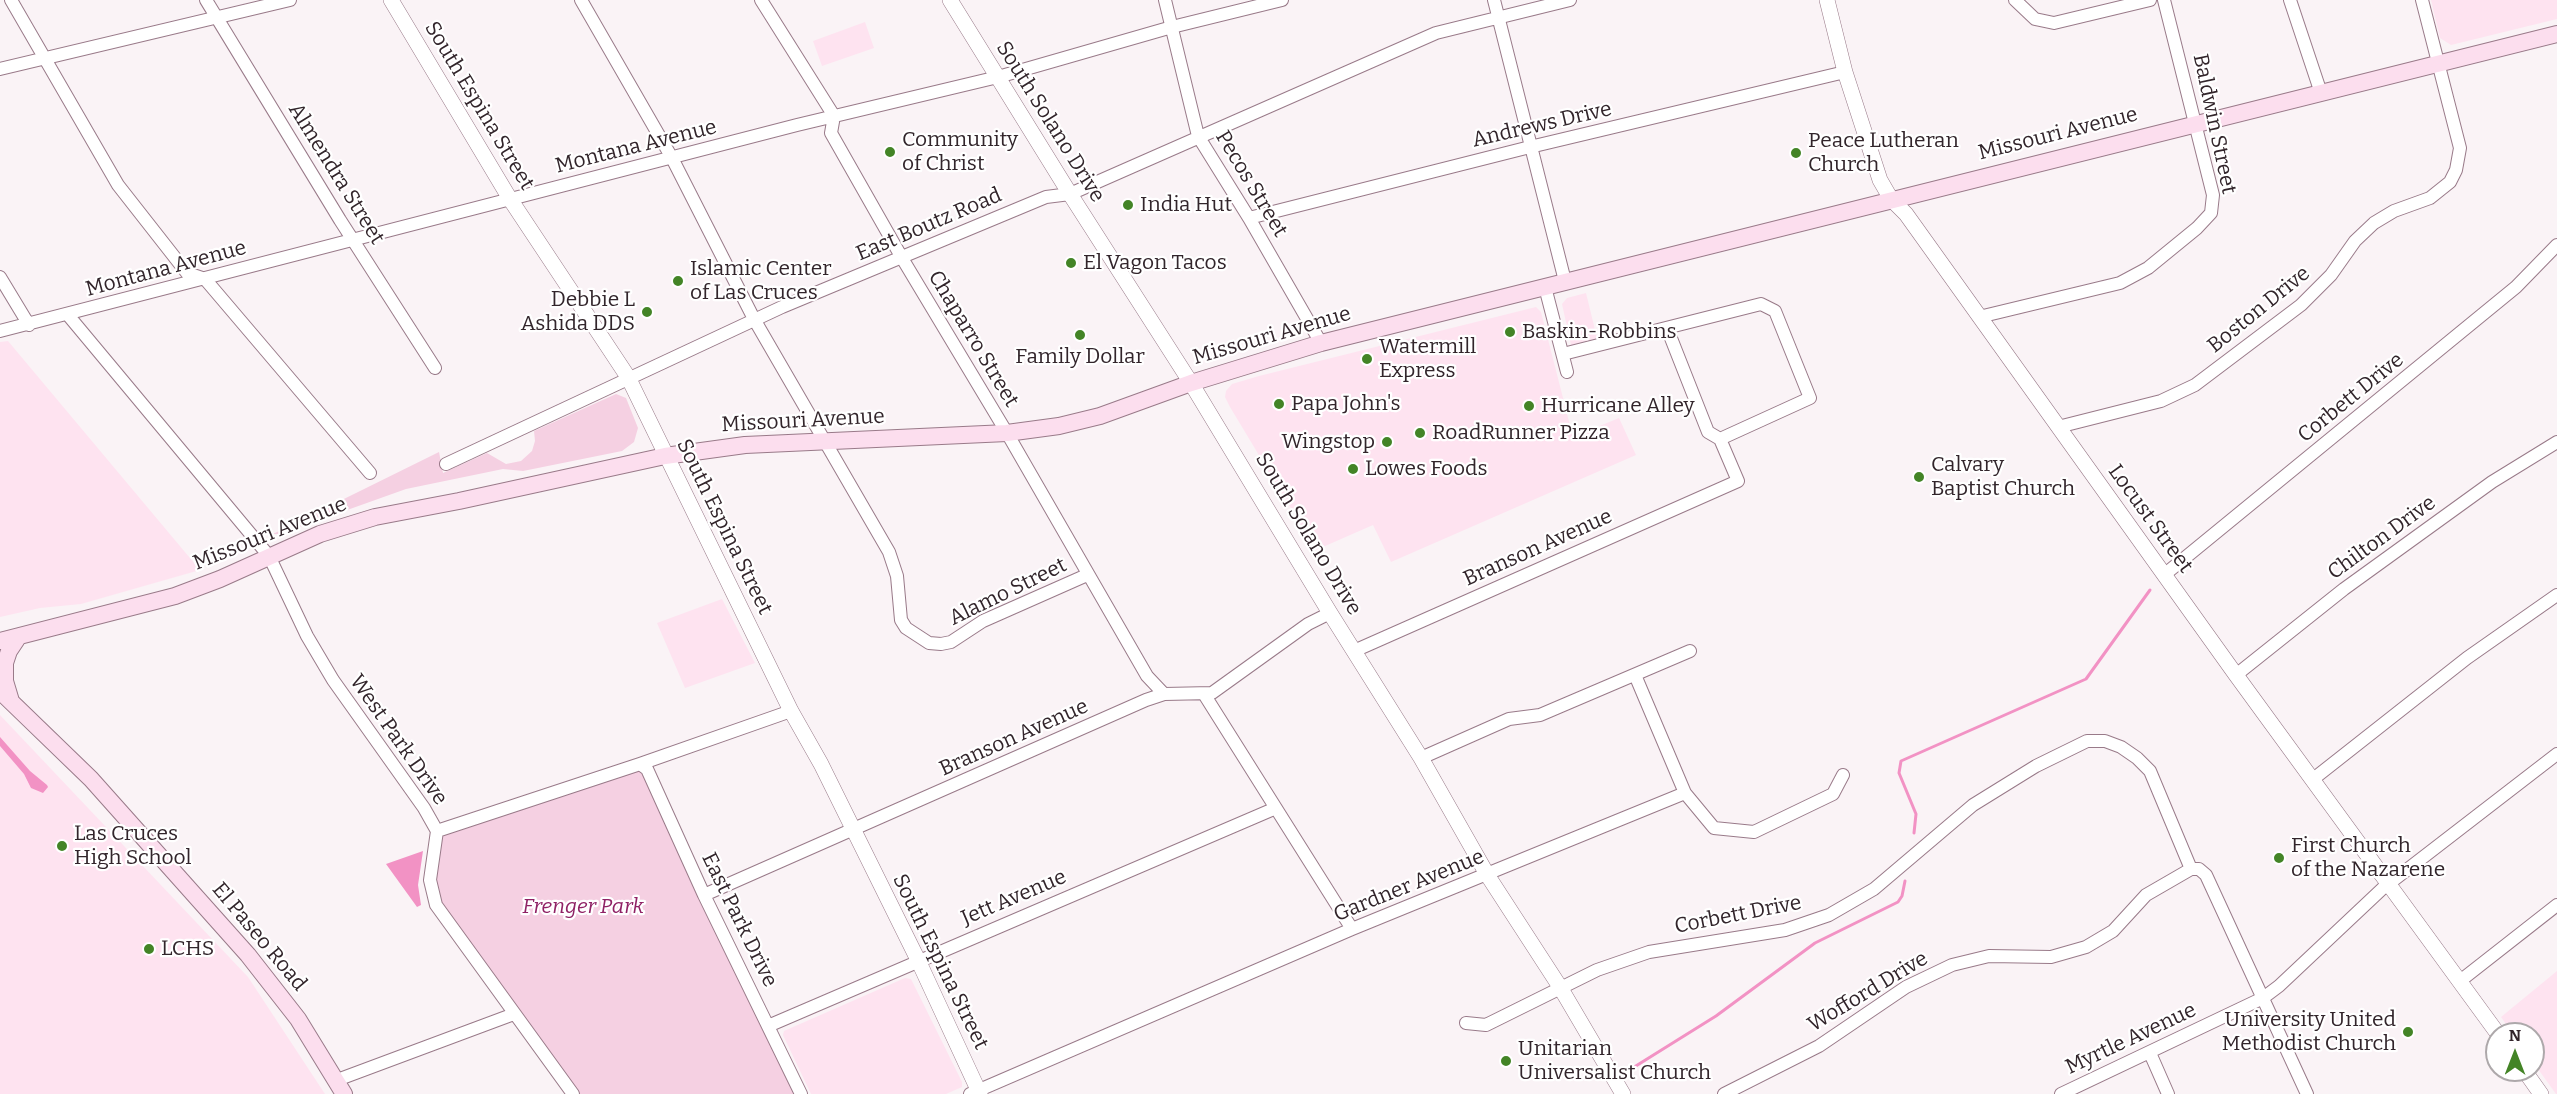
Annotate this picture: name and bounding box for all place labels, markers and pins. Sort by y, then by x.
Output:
place label: Community of Christ [902,127,1018,177]
place label: Peace Lutheran Church [1808,128,1959,178]
marker: Community of Christ [883,145,897,159]
marker: Peace Lutheran Church [1789,146,1803,160]
place label: India Hut [1140,192,1232,218]
marker: India Hut [1121,198,1135,212]
place label: El Vagon Tacos [1083,250,1227,276]
place label: Islamic Center of Las Cruces [690,256,831,306]
marker: El Vagon Tacos [1064,256,1078,270]
marker: Islamic Center of Las Cruces [671,274,685,288]
place label: Debbie L Ashida DDS [521,287,635,337]
marker: Debbie L Ashida DDS [640,305,654,319]
place label: Baskin-Robbins [1522,319,1677,345]
marker: Baskin-Robbins [1503,325,1517,339]
marker: Family Dollar [1073,328,1087,342]
place label: Watermill Express [1379,334,1476,384]
place label: Family Dollar [1015,344,1145,370]
marker: Watermill Express [1360,352,1374,366]
place label: Papa John's [1291,391,1401,417]
place label: Hurricane Alley [1541,393,1695,419]
marker: Papa John's [1272,397,1286,411]
marker: Hurricane Alley [1522,399,1536,413]
place label: RoadRunner Pizza [1432,420,1610,446]
marker: RoadRunner Pizza [1413,426,1427,440]
place label: Wingstop [1281,429,1375,455]
marker: Wingstop [1380,435,1394,449]
place label: Calvary Baptist Church [1931,452,2075,502]
place label: Lowes Foods [1365,456,1488,482]
marker: Lowes Foods [1346,462,1360,476]
marker: Calvary Baptist Church [1912,470,1926,484]
place label: Las Cruces High School [74,821,192,871]
place label: First Church of the Nazarene [2291,833,2445,883]
marker: Las Cruces High School [55,839,69,853]
marker: First Church of the Nazarene [2272,851,2286,865]
place label: LCHS [161,936,214,962]
marker: LCHS [142,942,156,956]
place label: University United Methodist Church [2222,1007,2396,1057]
marker: University United Methodist Church [2401,1025,2415,1039]
place label: Unitarian Universalist Church [1518,1036,1711,1086]
marker: Unitarian Universalist Church [1499,1054,1513,1068]

